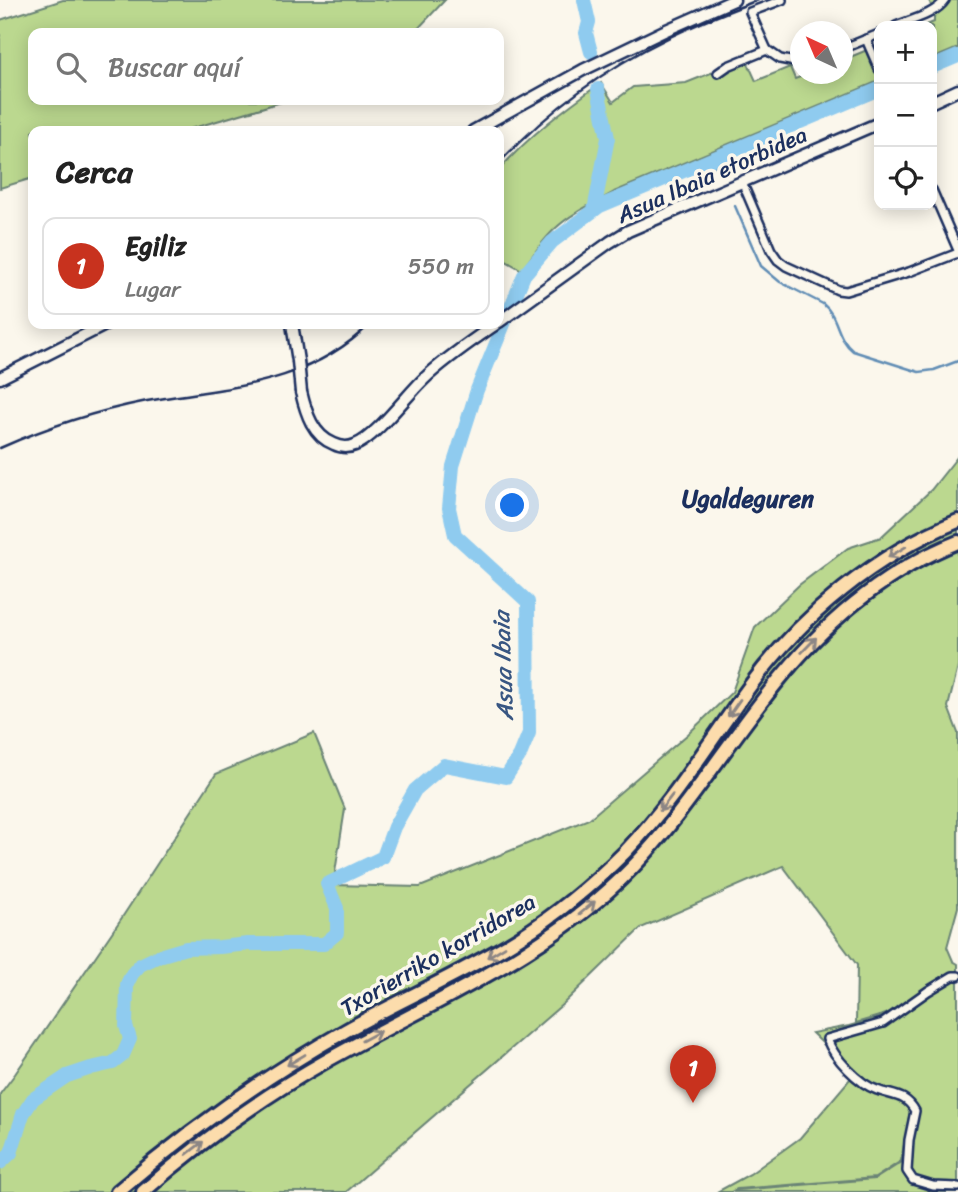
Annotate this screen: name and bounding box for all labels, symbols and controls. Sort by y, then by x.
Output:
north arrow [790,21,853,84]
map controls [874,21,937,210]
button: + [874,21,937,84]
search box [28,28,504,105]
text: Buscar aquí [108,44,241,90]
icon: search [52,48,90,86]
button: − [874,84,937,147]
street label: Asua Ibaia etorbidea [609,115,814,236]
text: Cerca [56,145,132,199]
button: locate [874,147,937,210]
text: Egiliz [125,223,187,269]
text: 1 [76,246,86,287]
text: 550 m [408,246,474,287]
text: Lugar [125,269,181,310]
district label: Ugaldeguren [682,478,814,520]
your location [495,488,529,522]
one-way arrow [888,545,908,559]
water label: Asua Ibaia [480,608,526,722]
one-way arrow [801,637,818,654]
one-way arrow [727,698,741,717]
one-way arrow [659,794,674,812]
street label: Txorierriko korridorea [332,882,544,1028]
one-way arrow [578,900,596,916]
one-way arrow [486,945,506,959]
one-way arrow [360,1029,381,1043]
pin: 1 [670,1045,716,1103]
one-way arrow [286,1053,306,1067]
one-way arrow [185,1141,204,1156]

